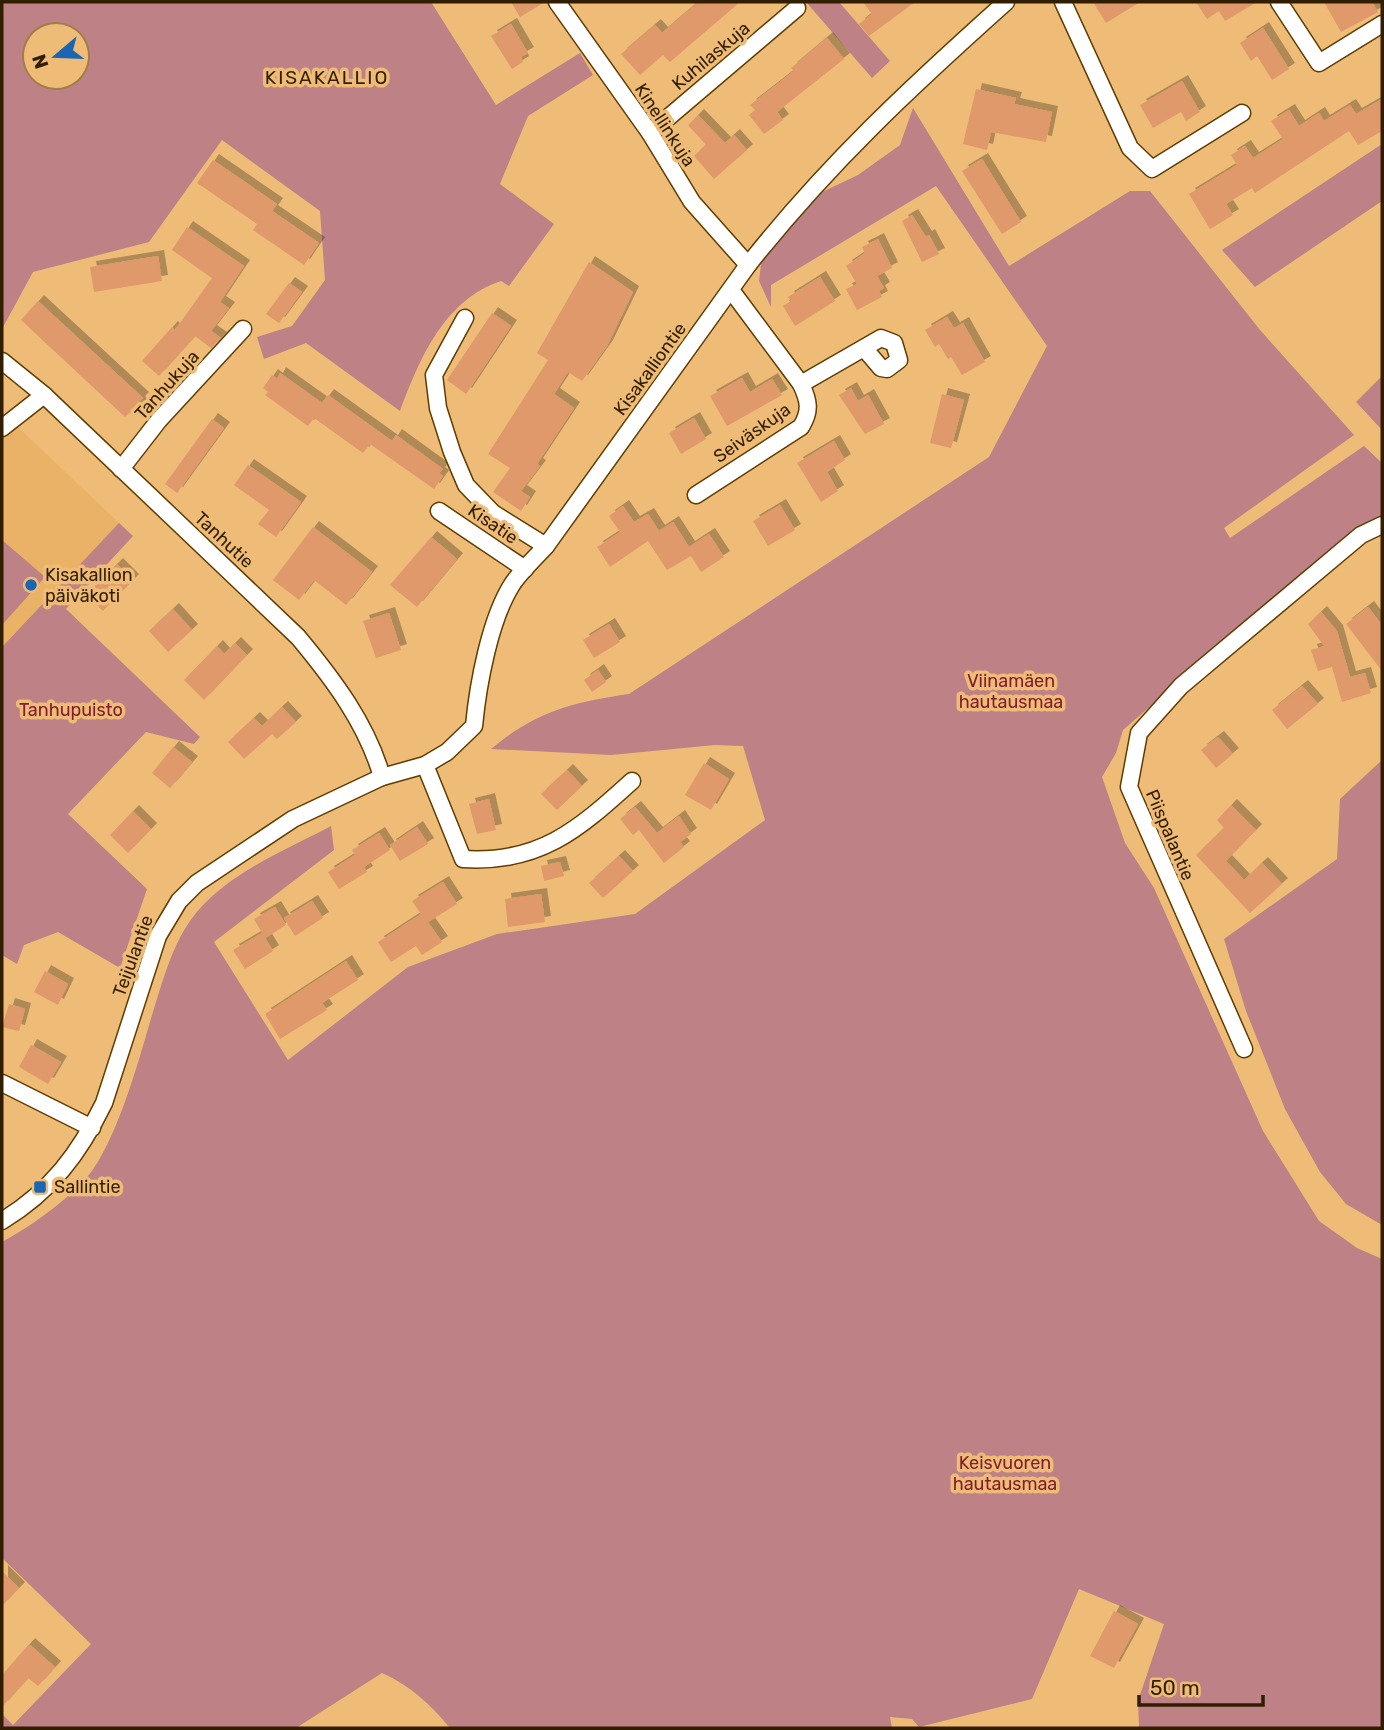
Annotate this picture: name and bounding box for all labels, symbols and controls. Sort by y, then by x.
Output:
street label: Kuhilaskuja [668,17,754,95]
north arrow [21,21,91,91]
text: N [27,51,53,72]
district label: KISAKALLIO [265,66,389,89]
street label: Kinellinkuja [630,79,700,171]
street label: Kisakalliontie [609,318,691,420]
street label: Tanhukuja [130,346,204,424]
street label: Seiväskuja [709,398,795,468]
street label: Kisatie [464,499,522,549]
street label: Tanhutie [190,507,258,573]
place label: Kisakallion päiväkoti [45,564,133,607]
marker: Kisakallion päiväkoti [23,577,39,593]
park label: Viinamäen hautausmaa [959,670,1063,713]
park label: Tanhupuisto [19,699,123,721]
street label: Piispalantie [1141,786,1199,884]
street label: Teijulantie [108,912,158,1000]
place label: Sallintie [54,1176,121,1198]
marker: Sallintie [32,1179,48,1195]
park label: Keisvuoren hautausmaa [953,1452,1057,1495]
scale bar [1139,1664,1263,1708]
text: 50 m [1150,1675,1200,1700]

